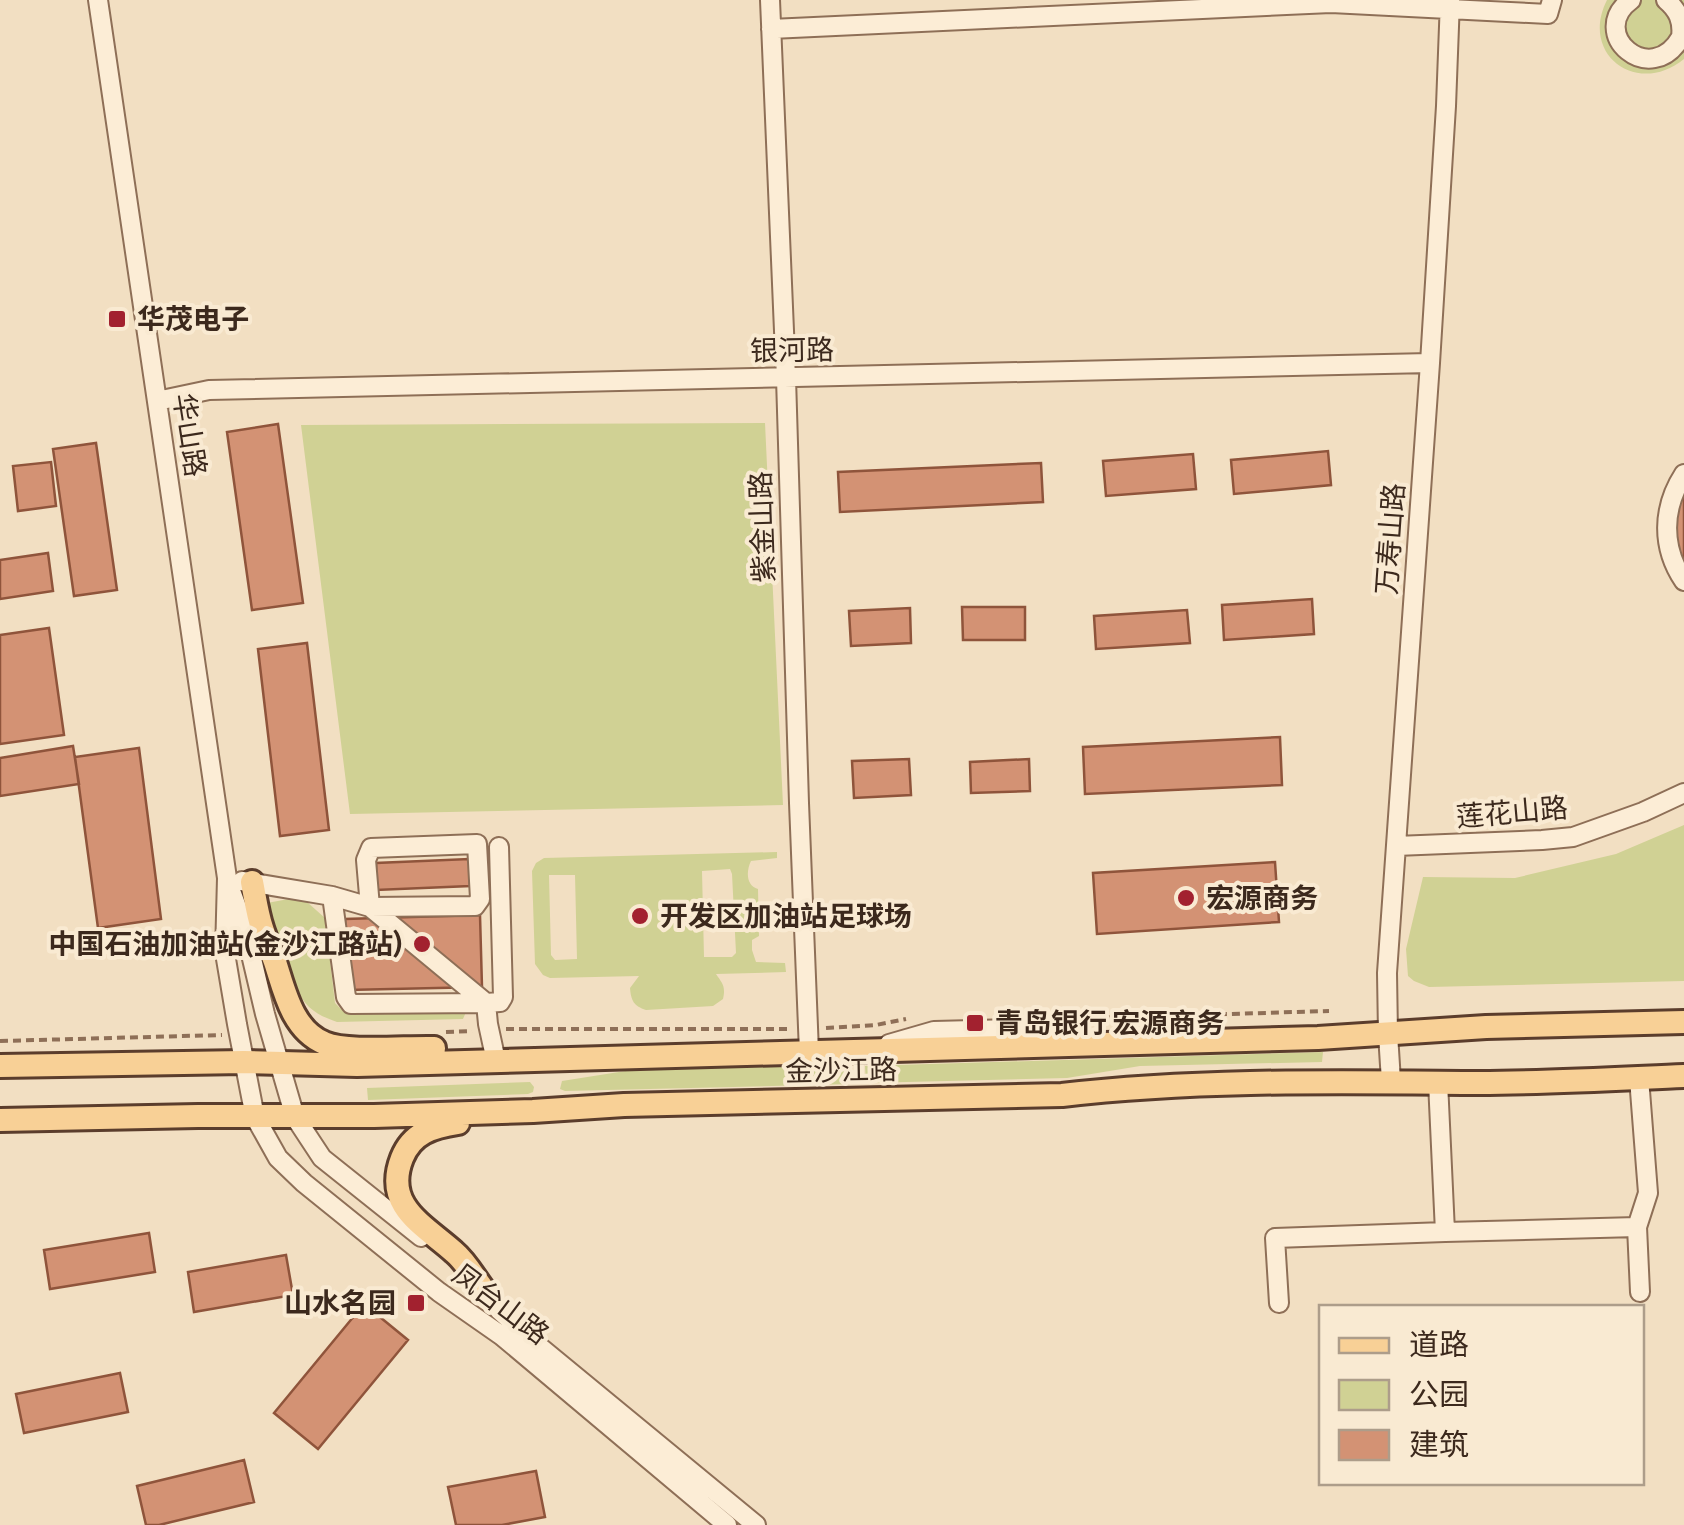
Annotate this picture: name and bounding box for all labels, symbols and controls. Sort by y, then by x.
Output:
place label: 华茂电子 [137,303,249,336]
marker: 华茂电子 [106,308,128,330]
street label: 银河路 [750,333,834,368]
street label: 华山路 [167,391,212,479]
street label: 紫金山路 [744,470,781,584]
street label: 万寿山路 [1370,482,1411,596]
street label: 莲花山路 [1455,791,1569,834]
place label: 宏源商务 [1206,882,1318,915]
marker: 宏源商务 [1175,887,1197,909]
place label: 开发区加油站足球场 [660,900,912,933]
marker: 开发区加油站足球场 [629,905,651,927]
place label: 中国石油加油站(金沙江路站) [48,928,402,961]
marker: 中国石油加油站(金沙江路站) [411,933,433,955]
place label: 青岛银行 宏源商务 [995,1007,1224,1040]
marker: 青岛银行 宏源商务 [964,1012,986,1034]
street label: 金沙江路 [785,1053,897,1088]
street label: 凤台山路 [446,1258,555,1351]
place label: 山水名园 [284,1287,396,1320]
marker: 山水名园 [405,1292,427,1314]
legend [1319,1305,1644,1485]
text: 道路 [1409,1327,1469,1363]
text: 公园 [1409,1377,1469,1413]
text: 建筑 [1409,1427,1469,1463]

